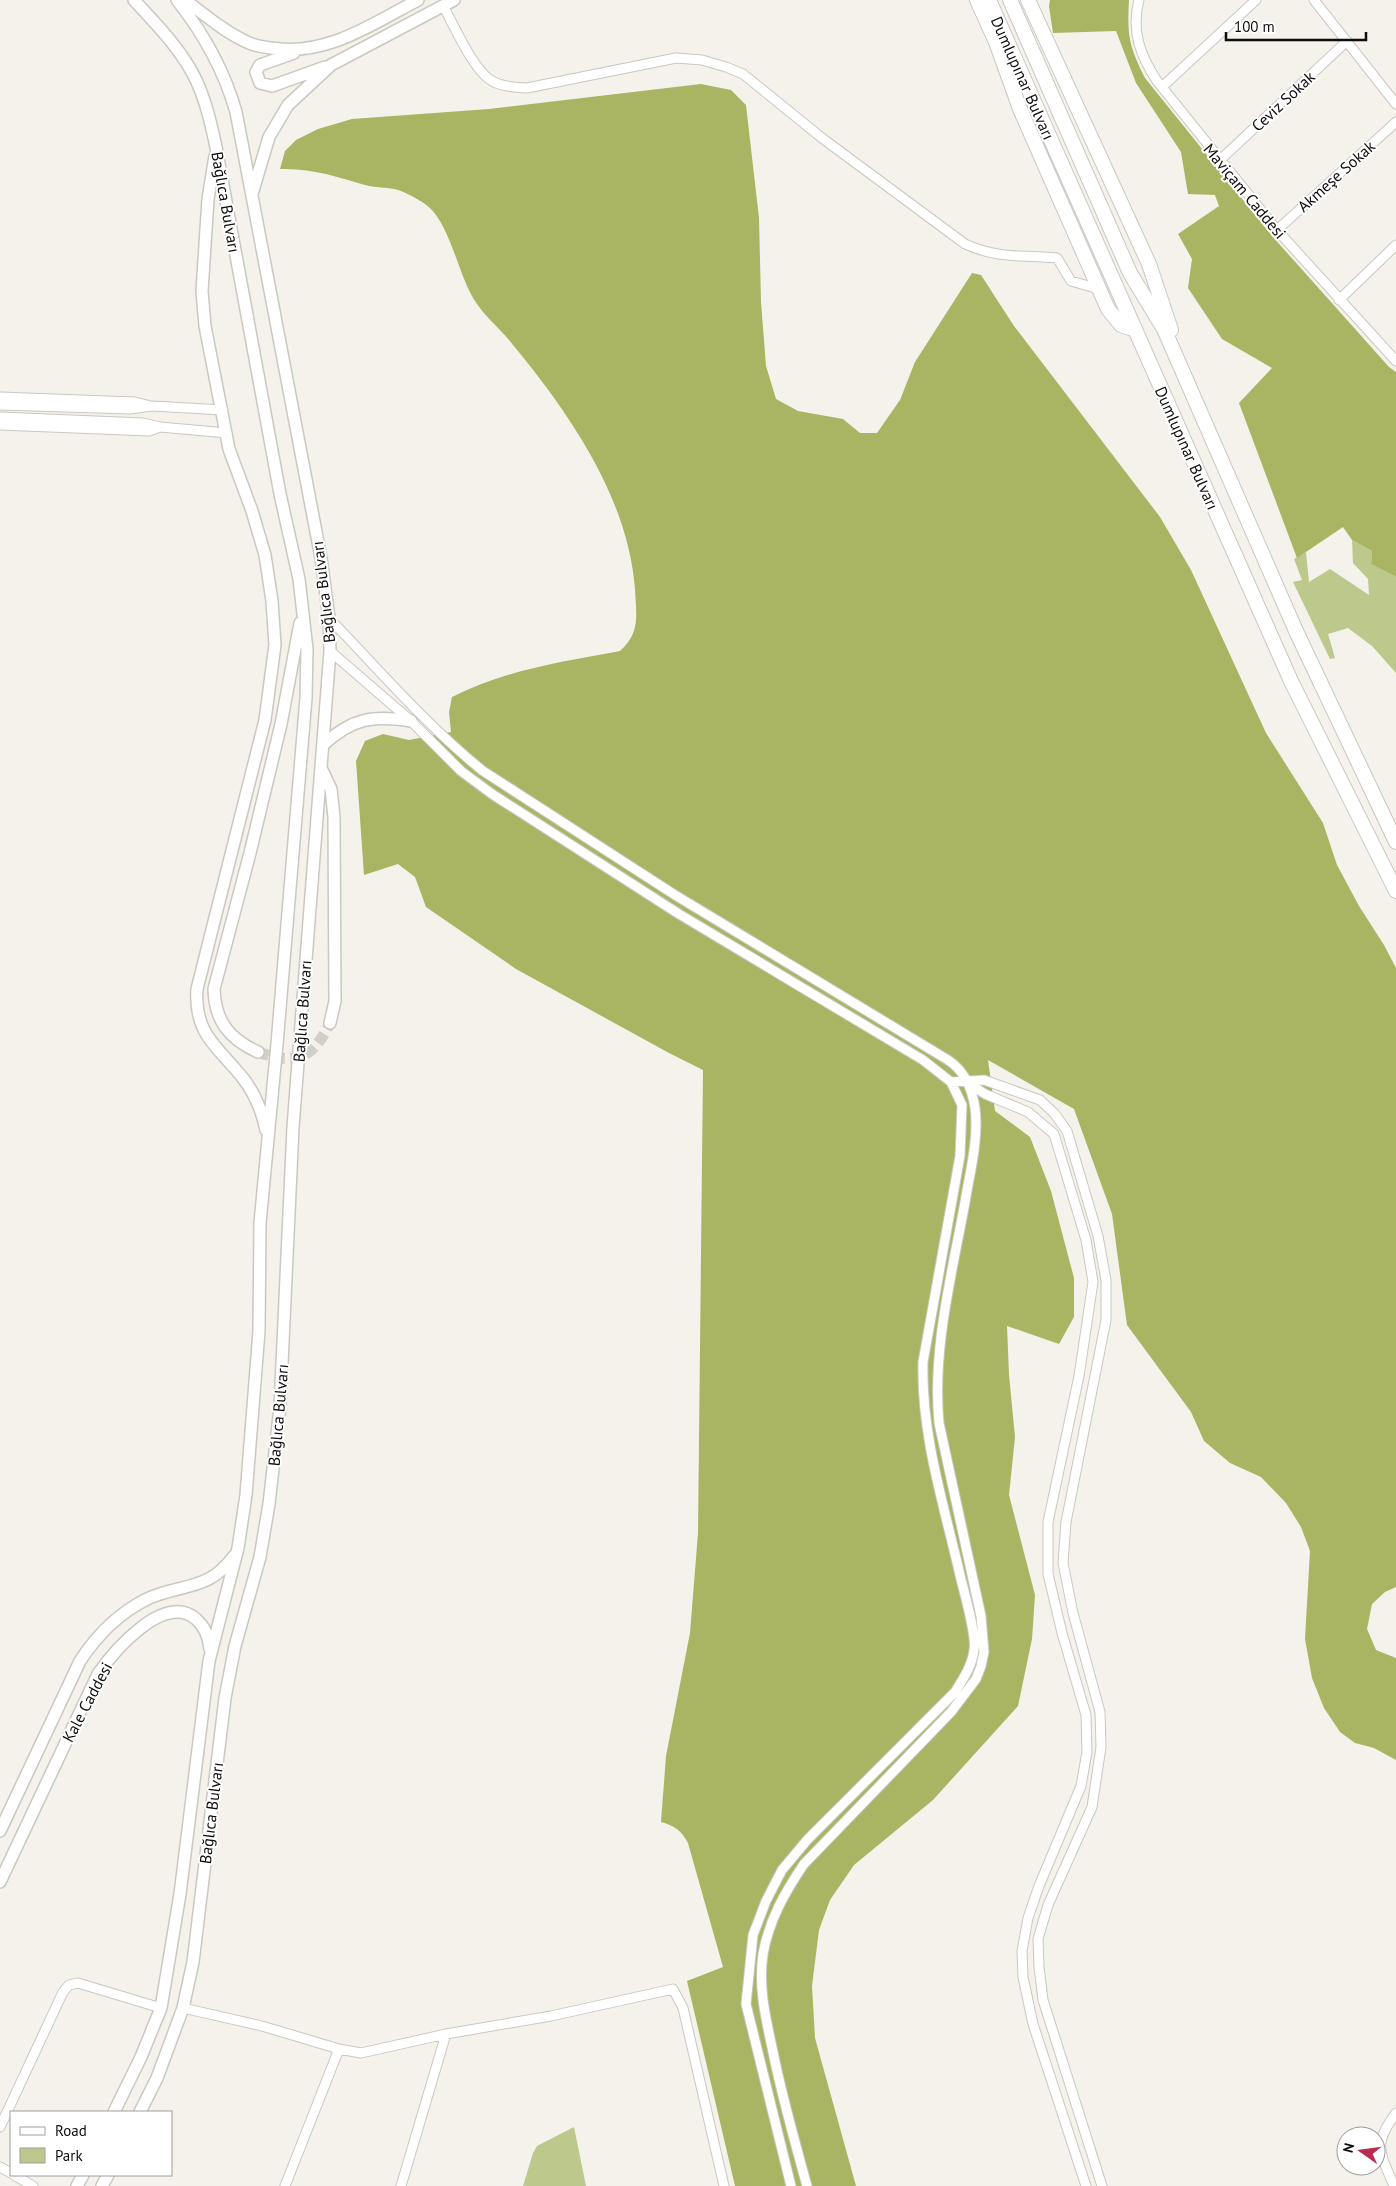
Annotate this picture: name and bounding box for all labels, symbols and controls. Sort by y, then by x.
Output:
scale bar [1226,10,1366,42]
street label: Dumlupınar Bulvarı [987,13,1059,143]
text: 100 m [1234,17,1275,36]
street label: Ceviz Sokak [1247,66,1319,135]
street label: Akmeşe Sokak [1293,136,1379,216]
street label: Maviçam Caddesi [1199,139,1291,243]
street label: Bağlıca Bulvarı [207,150,245,254]
street label: Dumlupınar Bulvarı [1151,383,1223,513]
street label: Bağlıca Bulvarı [307,540,339,644]
street label: Bağlıca Bulvarı [288,959,316,1063]
street label: Bağlıca Bulvarı [264,1363,292,1467]
street label: Kale Caddesi [58,1659,116,1745]
street label: Bağlıca Bulvarı [195,1761,227,1865]
legend [10,2111,172,2176]
text: Road [55,2121,87,2140]
north arrow [1336,2126,1386,2176]
text: N [1339,2141,1358,2154]
text: Park [55,2146,83,2165]

